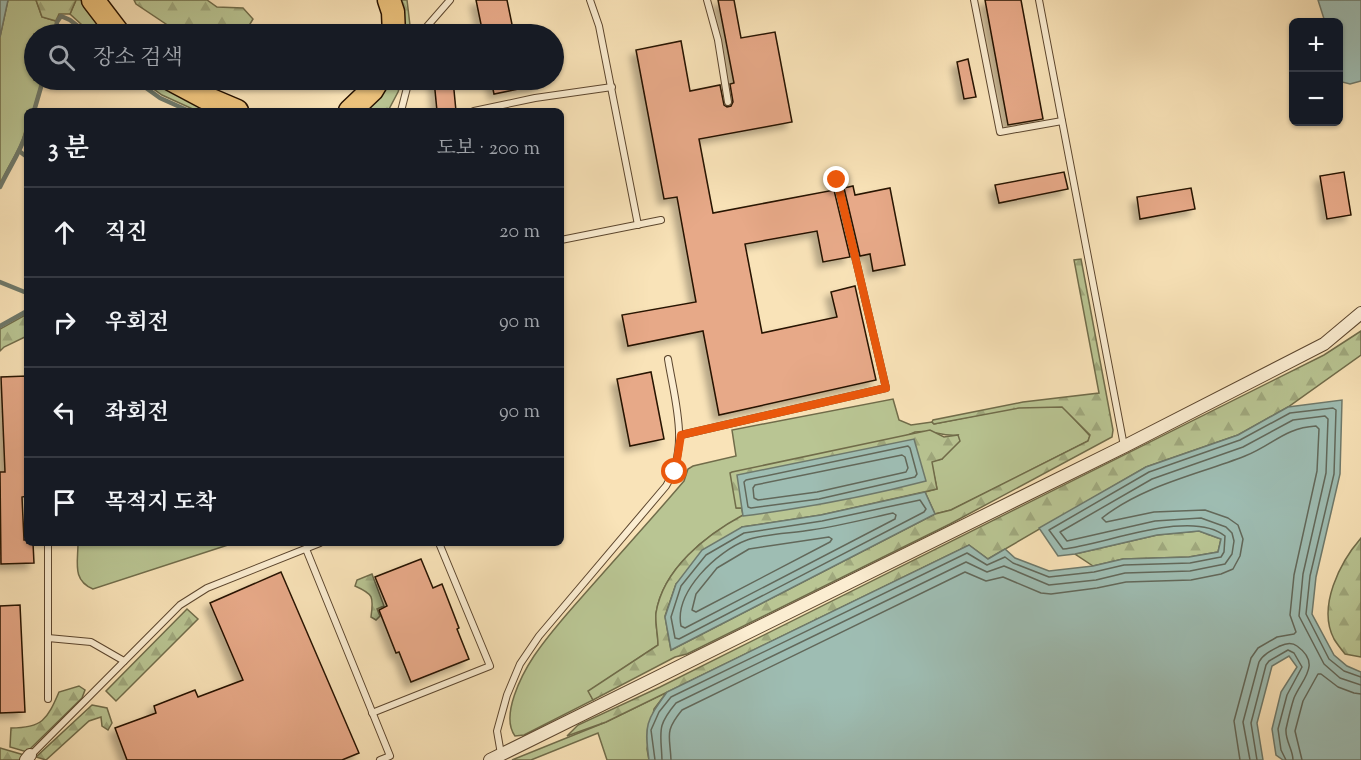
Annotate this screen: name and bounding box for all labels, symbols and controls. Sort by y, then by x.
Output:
map controls [1289,18,1343,126]
button: + [1289,18,1343,72]
search box [24,24,564,90]
icon: search [45,41,78,74]
text: 장소 검색 [93,43,183,75]
button: − [1289,72,1343,126]
text: 3 분 [48,131,89,168]
text: 도보 · 200 m [436,135,540,164]
route end [823,166,849,192]
icon: ahead [48,216,81,249]
text: 직진 [105,218,148,250]
text: 20 m [499,218,540,247]
icon: right [48,306,81,339]
text: 우회전 [105,308,169,340]
text: 90 m [499,308,540,337]
icon: left [48,396,81,429]
text: 좌회전 [105,398,169,430]
text: 90 m [499,398,540,427]
route start [661,458,687,484]
icon: arrive [48,486,81,519]
text: 목적지 도착 [105,488,216,520]

